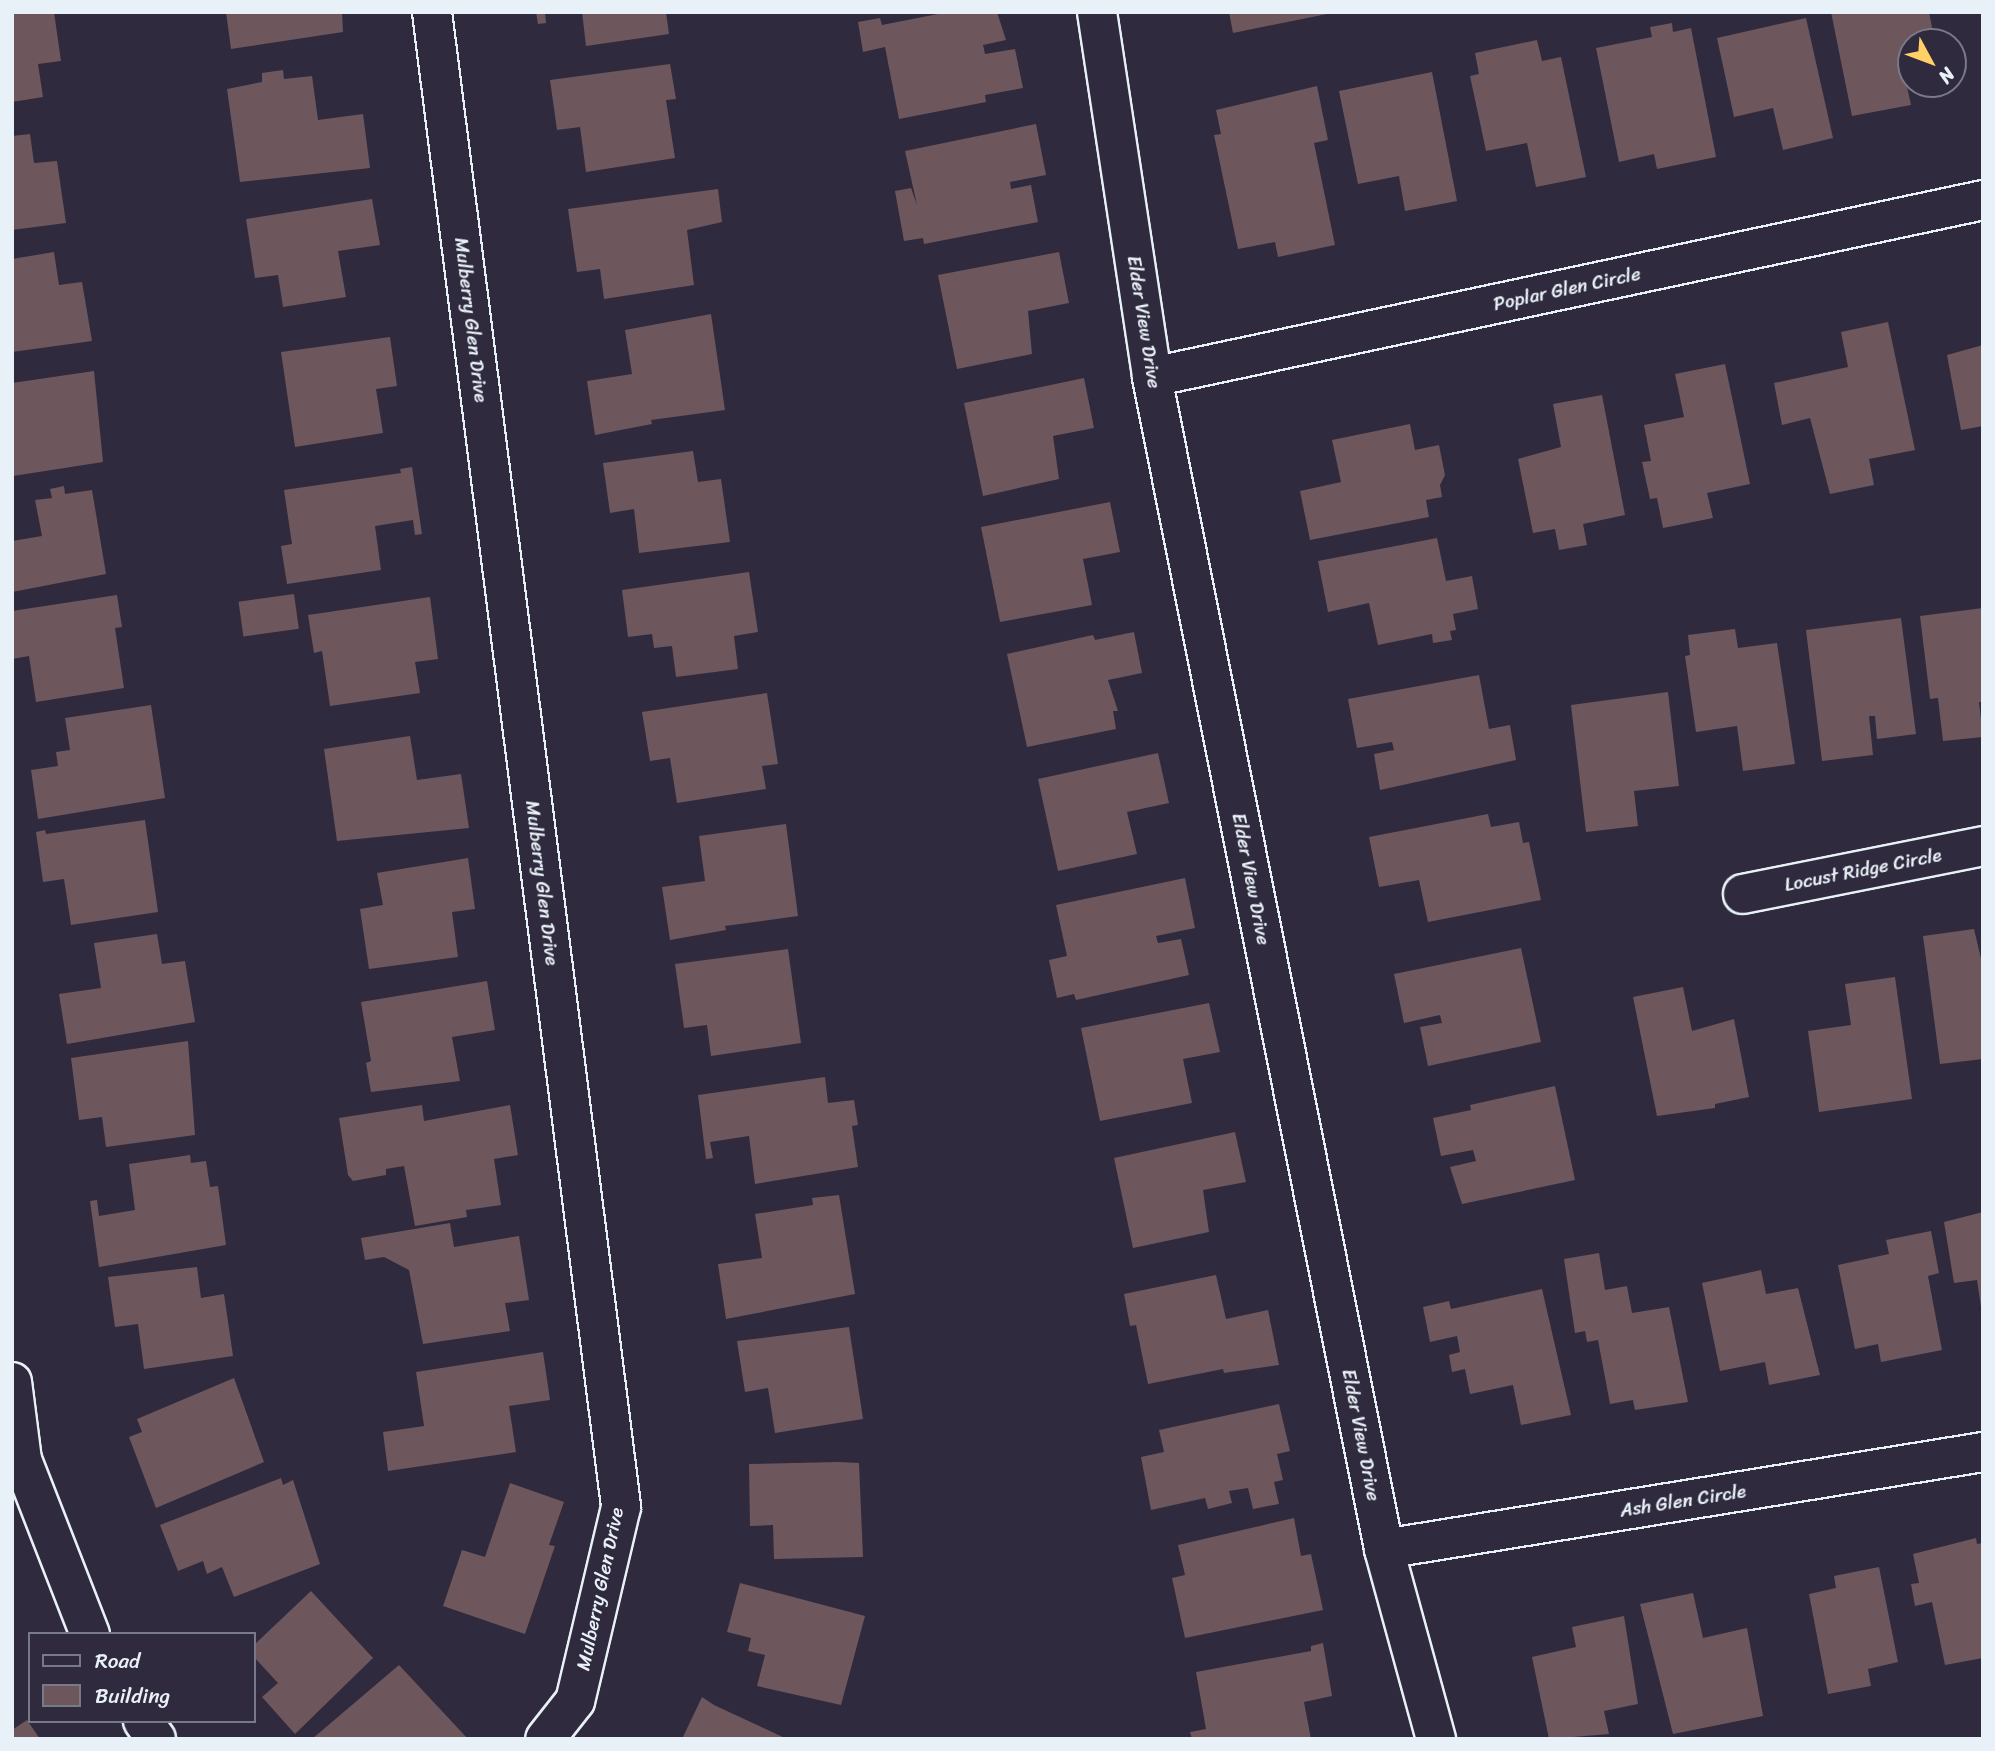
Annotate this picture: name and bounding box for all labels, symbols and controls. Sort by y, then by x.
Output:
north arrow [1897,28,1967,98]
text: N [1930,60,1963,92]
street label: Mulberry Glen Drive [450,236,492,404]
street label: Elder View Drive [1122,253,1166,391]
street label: Poplar Glen Circle [1491,262,1643,316]
street label: Mulberry Glen Drive [521,799,563,967]
street label: Elder View Drive [1227,810,1275,948]
street label: Locust Ridge Circle [1782,844,1944,896]
street label: Elder View Drive [1337,1366,1385,1504]
street label: Ash Glen Circle [1618,1480,1748,1522]
street label: Mulberry Glen Drive [572,1505,628,1673]
legend [28,1632,256,1723]
text: Road [95,1642,140,1680]
text: Building [95,1677,170,1715]

